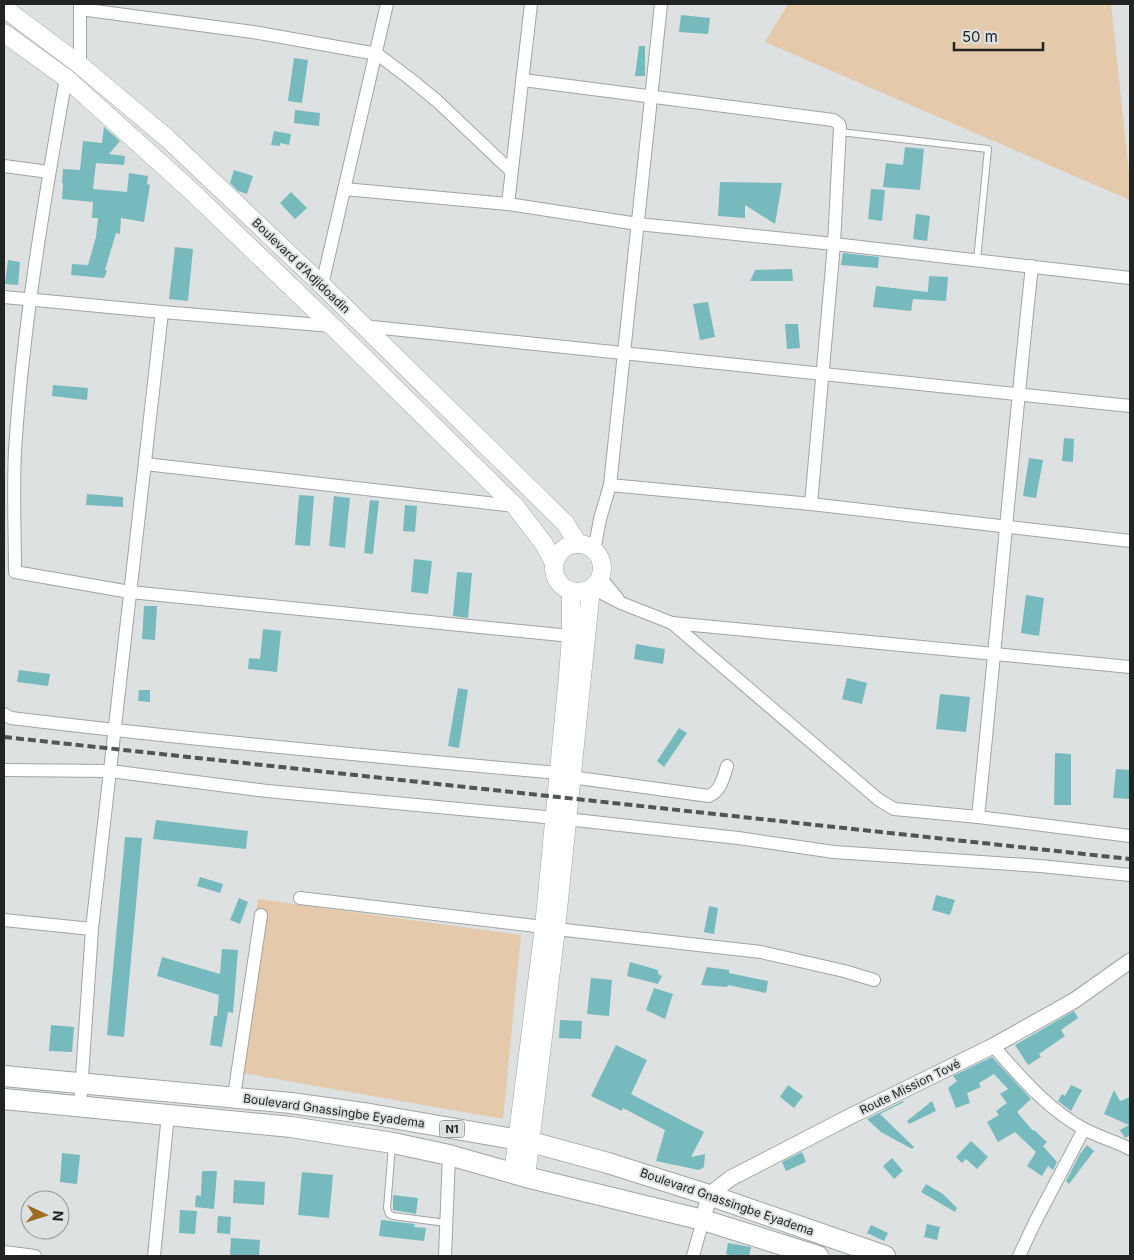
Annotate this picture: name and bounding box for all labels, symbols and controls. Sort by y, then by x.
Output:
scale bar [954,20,1043,52]
text: 50 m [962,27,998,46]
street label: Boulevard d'Adjidoadin [249,215,353,316]
street label: Route Mission Tové [857,1056,963,1117]
street label: Boulevard Gnassingbe Eyadema [242,1090,426,1131]
road number: N1 [440,1120,464,1138]
street label: Boulevard Gnassingbe Eyadema [638,1165,816,1238]
north arrow [20,1190,70,1240]
text: N [50,1210,67,1222]

